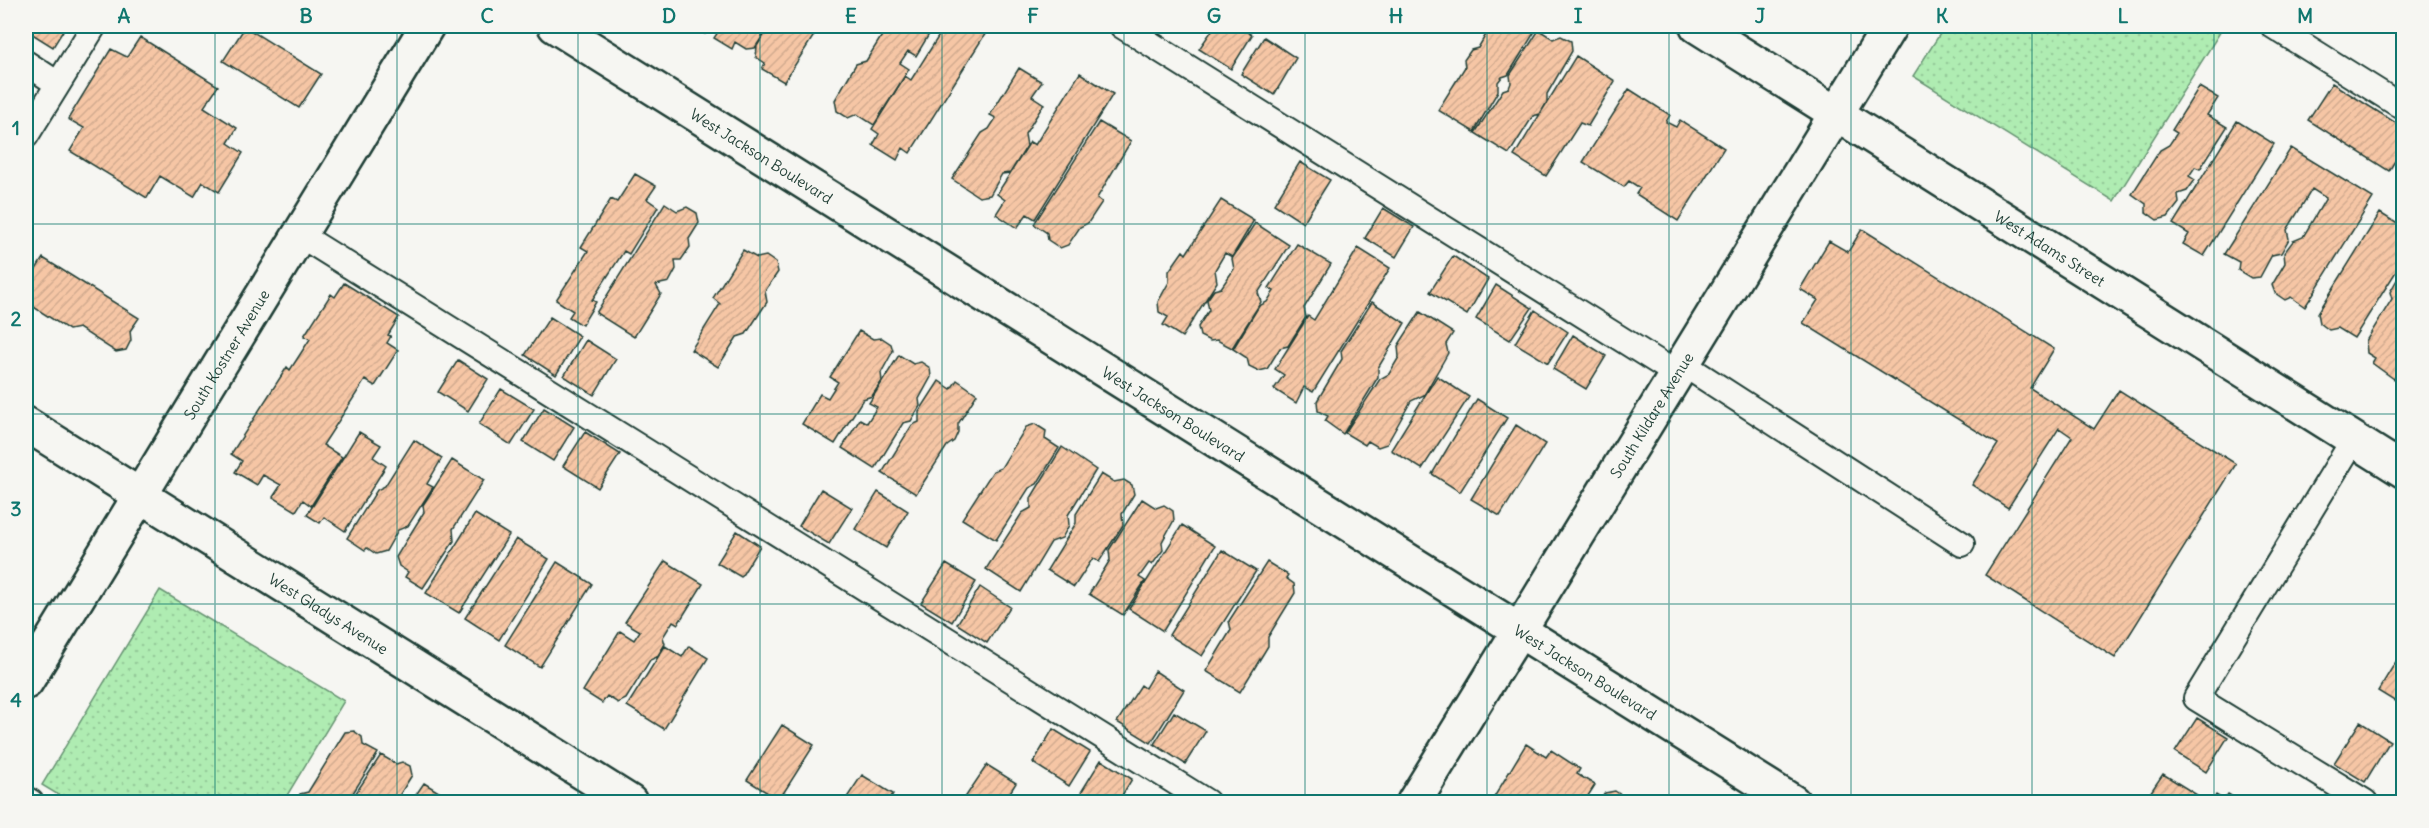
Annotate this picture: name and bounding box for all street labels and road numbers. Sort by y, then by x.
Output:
street label: West Jackson Boulevard [687,104,837,207]
street label: West Adams Street [1991,206,2109,290]
street label: South Kostner Avenue [179,286,273,423]
street label: South Kildare Avenue [1606,349,1697,481]
street label: West Jackson Boulevard [1099,362,1248,466]
street label: West Gladys Avenue [265,569,392,658]
street label: West Jackson Boulevard [1511,620,1660,724]

